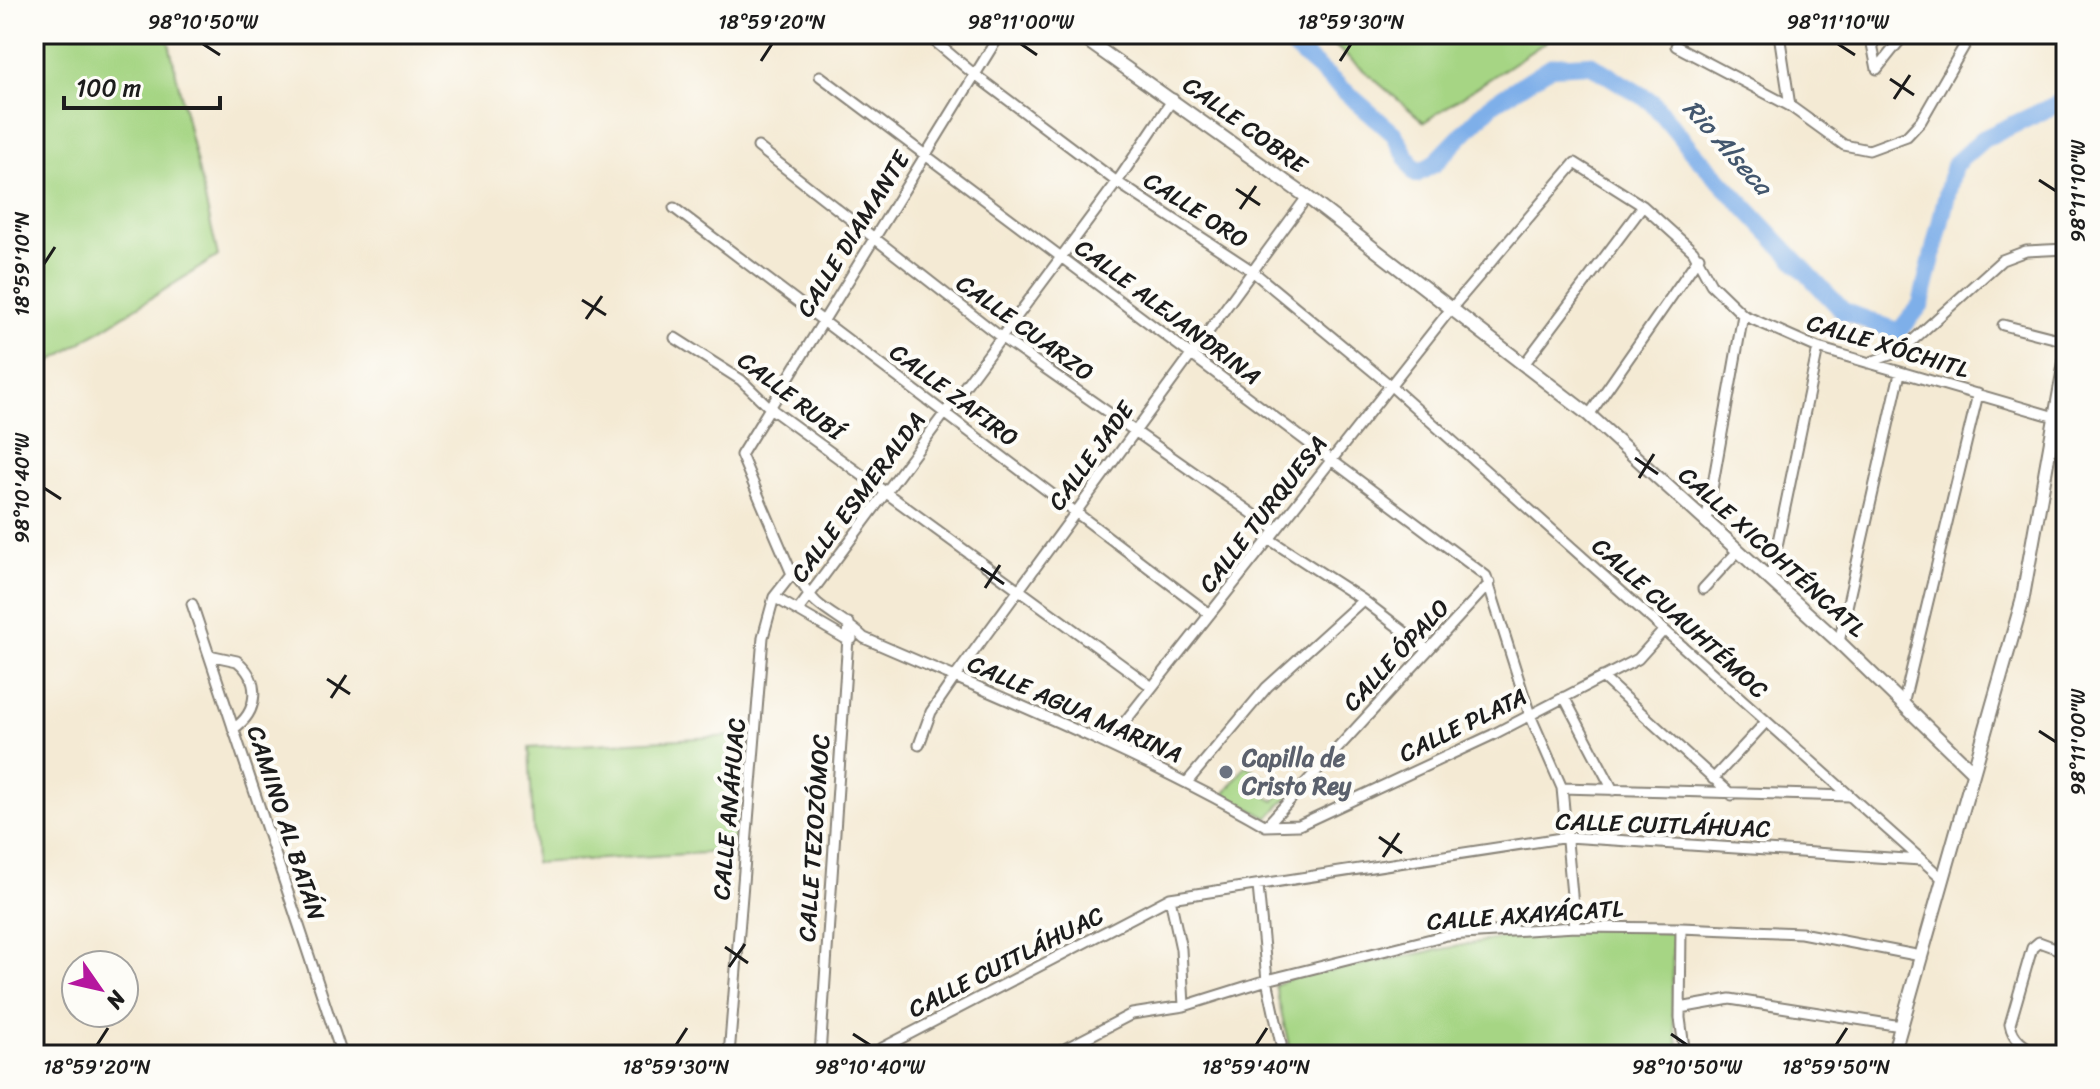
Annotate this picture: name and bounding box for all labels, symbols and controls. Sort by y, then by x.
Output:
text: 98°10'50"W [148,5,259,40]
text: 18°59'20"N [718,5,826,40]
text: 98°11'00"W [968,5,1075,40]
text: 18°59'30"N [1298,5,1405,40]
text: 98°11'10"W [1787,5,1890,40]
scale bar [64,60,220,110]
street label: CALLE COBRE [1174,65,1318,186]
text: 100 m [76,67,141,109]
water label: Rio Alseca [1671,88,1786,208]
text: 98°11'10"W [2061,139,2096,242]
street label: CALLE DIAMANTE [785,141,922,326]
street label: CALLE ORO [1135,160,1257,260]
text: 18°59'10"N [5,212,40,316]
street label: CALLE ALEJANDRINA [1065,227,1271,397]
street label: CALLE CUARZO [947,263,1103,393]
street label: CALLE XÓCHITL [1802,301,1974,391]
street label: CALLE ZAFIRO [880,332,1028,458]
street label: CALLE RUBÍ [728,340,855,453]
street label: CALLE JADE [1037,391,1146,520]
street label: CALLE ESMERALDA [779,402,937,592]
street label: CALLE TURQUESA [1188,426,1338,602]
text: 98°10'40"W [5,432,40,543]
street label: CALLE XICOHTÉNCATL [1668,456,1876,648]
street label: CALLE CUAUHTÉMOC [1582,527,1778,709]
street label: CALLE ÓPALO [1332,589,1460,721]
street label: CALLE AGUA MARINA [961,643,1189,775]
street label: CALLE PLATA [1392,676,1534,774]
text: 98°11'00"W [2061,688,2096,795]
street label: CALLE ANÁHUAC [700,716,758,902]
street label: CAMINO AL BATÁN [235,720,337,926]
street label: CALLE TEZOZÓMOC [786,733,842,943]
place label: Capilla de Cristo Rey [1241,737,1352,807]
marker: Capilla de Cristo Rey [1217,763,1235,781]
street label: CALLE CUITLÁHUAC [1555,800,1771,850]
street label: CALLE AXAYÁCATL [1425,887,1625,943]
street label: CALLE CUITLÁHUAC [901,894,1111,1030]
north arrow [60,949,140,1029]
text: N [95,982,137,1018]
text: 18°59'20"N [43,1050,151,1085]
text: 18°59'30"N [623,1050,730,1085]
text: 98°10'40"W [815,1050,926,1085]
text: 18°59'40"N [1202,1050,1310,1085]
text: 98°10'50"W [1632,1050,1743,1085]
text: 18°59'50"N [1782,1050,1890,1085]

